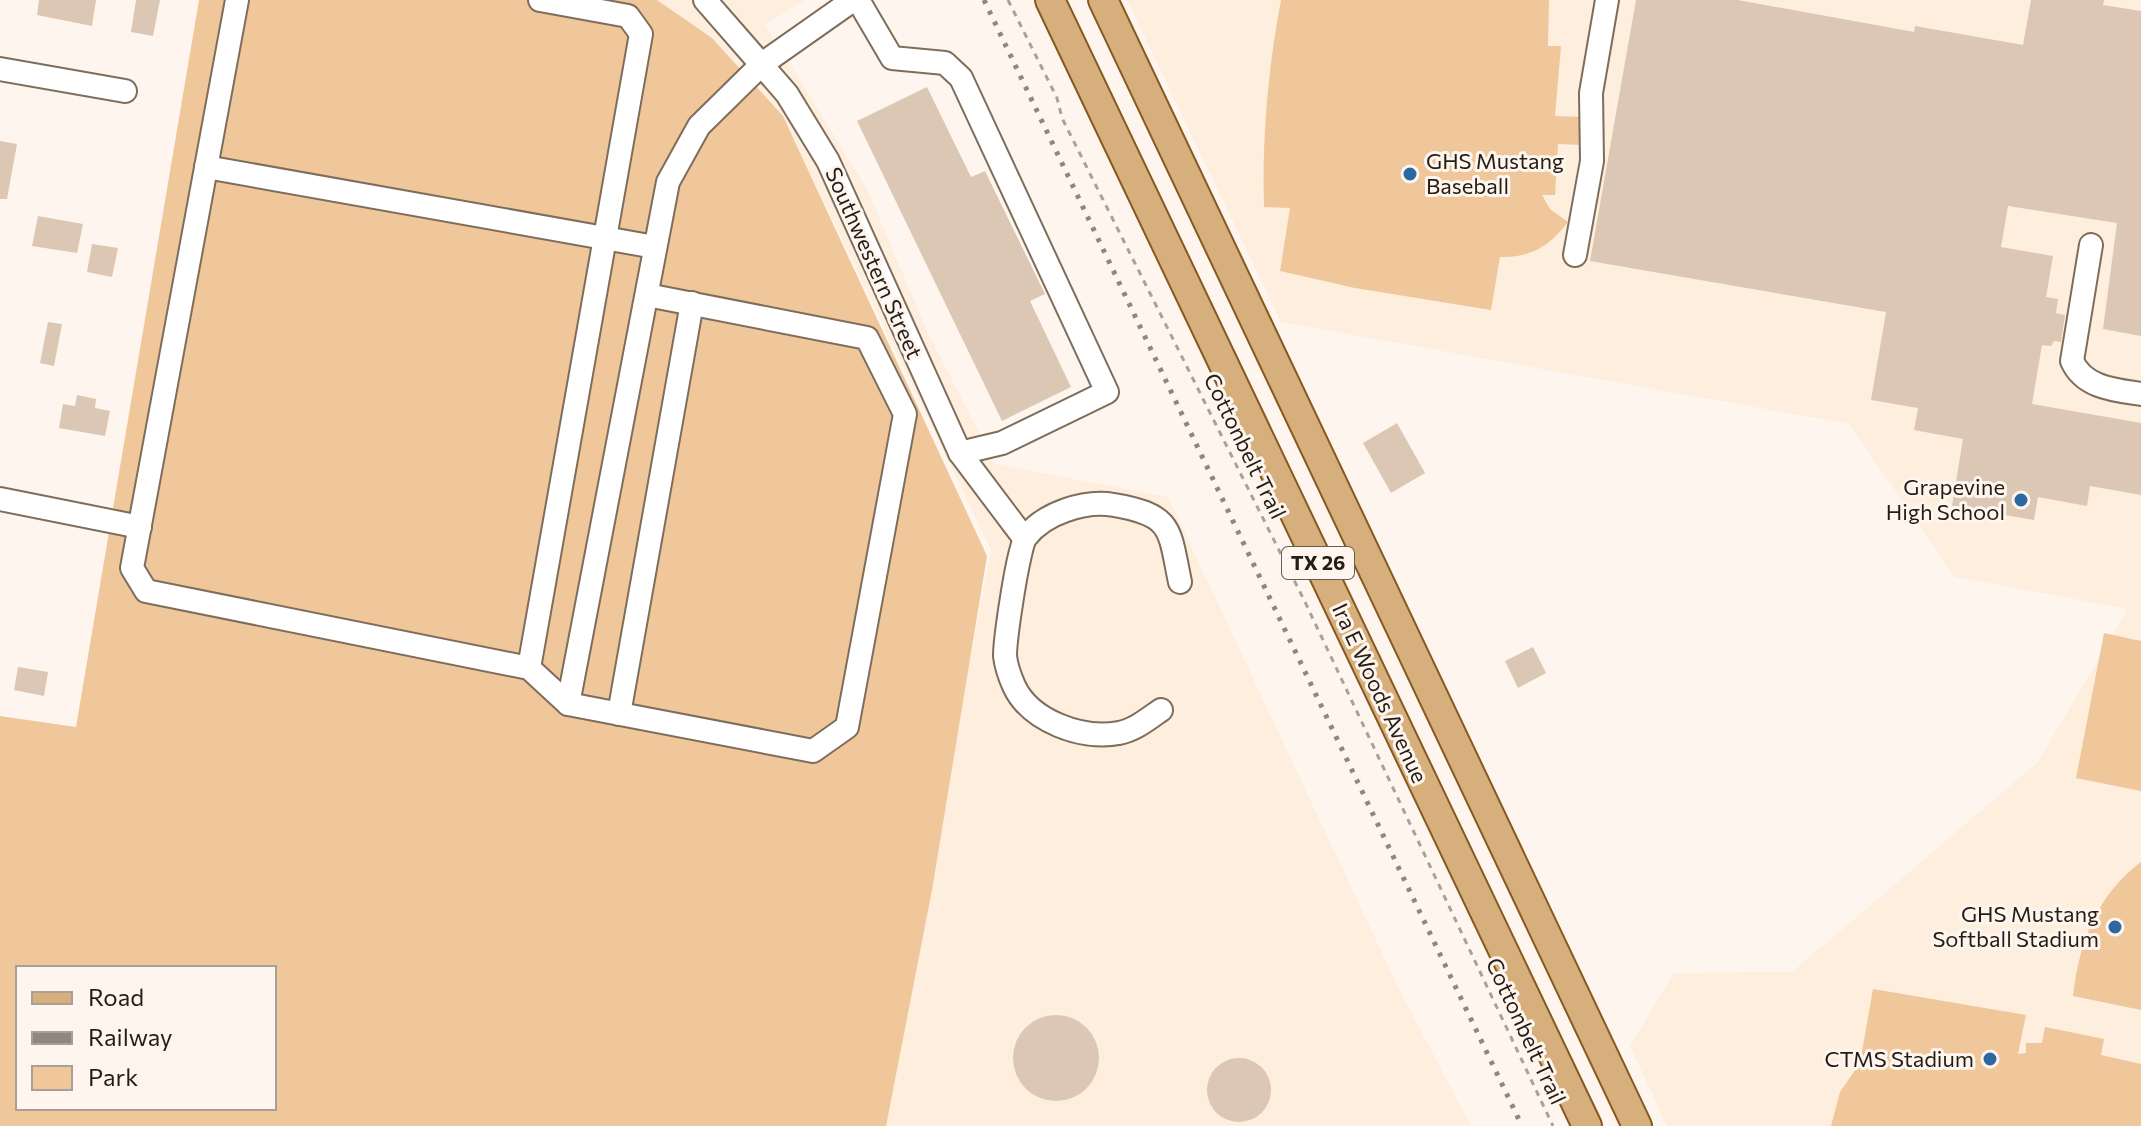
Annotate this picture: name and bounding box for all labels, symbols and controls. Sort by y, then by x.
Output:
place label: GHS Mustang Baseball [1426,147,1564,199]
street label: Southwestern Street [820,163,929,363]
marker: GHS Mustang Baseball [1401,165,1419,183]
street label: Cottonbelt Trail [1199,369,1292,523]
place label: Grapevine High School [1886,473,2005,525]
marker: Grapevine High School [2012,491,2030,509]
road number: TX 26 [1282,547,1354,579]
street label: Ira E Woods Avenue [1327,599,1434,787]
place label: GHS Mustang Softball Stadium [1932,900,2099,952]
marker: GHS Mustang Softball Stadium [2106,918,2124,936]
street label: Cottonbelt Trail [1481,953,1572,1108]
legend [16,966,276,1110]
text: Road [88,982,144,1011]
text: Railway [88,1022,173,1051]
place label: CTMS Stadium [1824,1045,1974,1072]
marker: CTMS Stadium [1981,1050,1999,1068]
text: Park [88,1062,138,1091]

